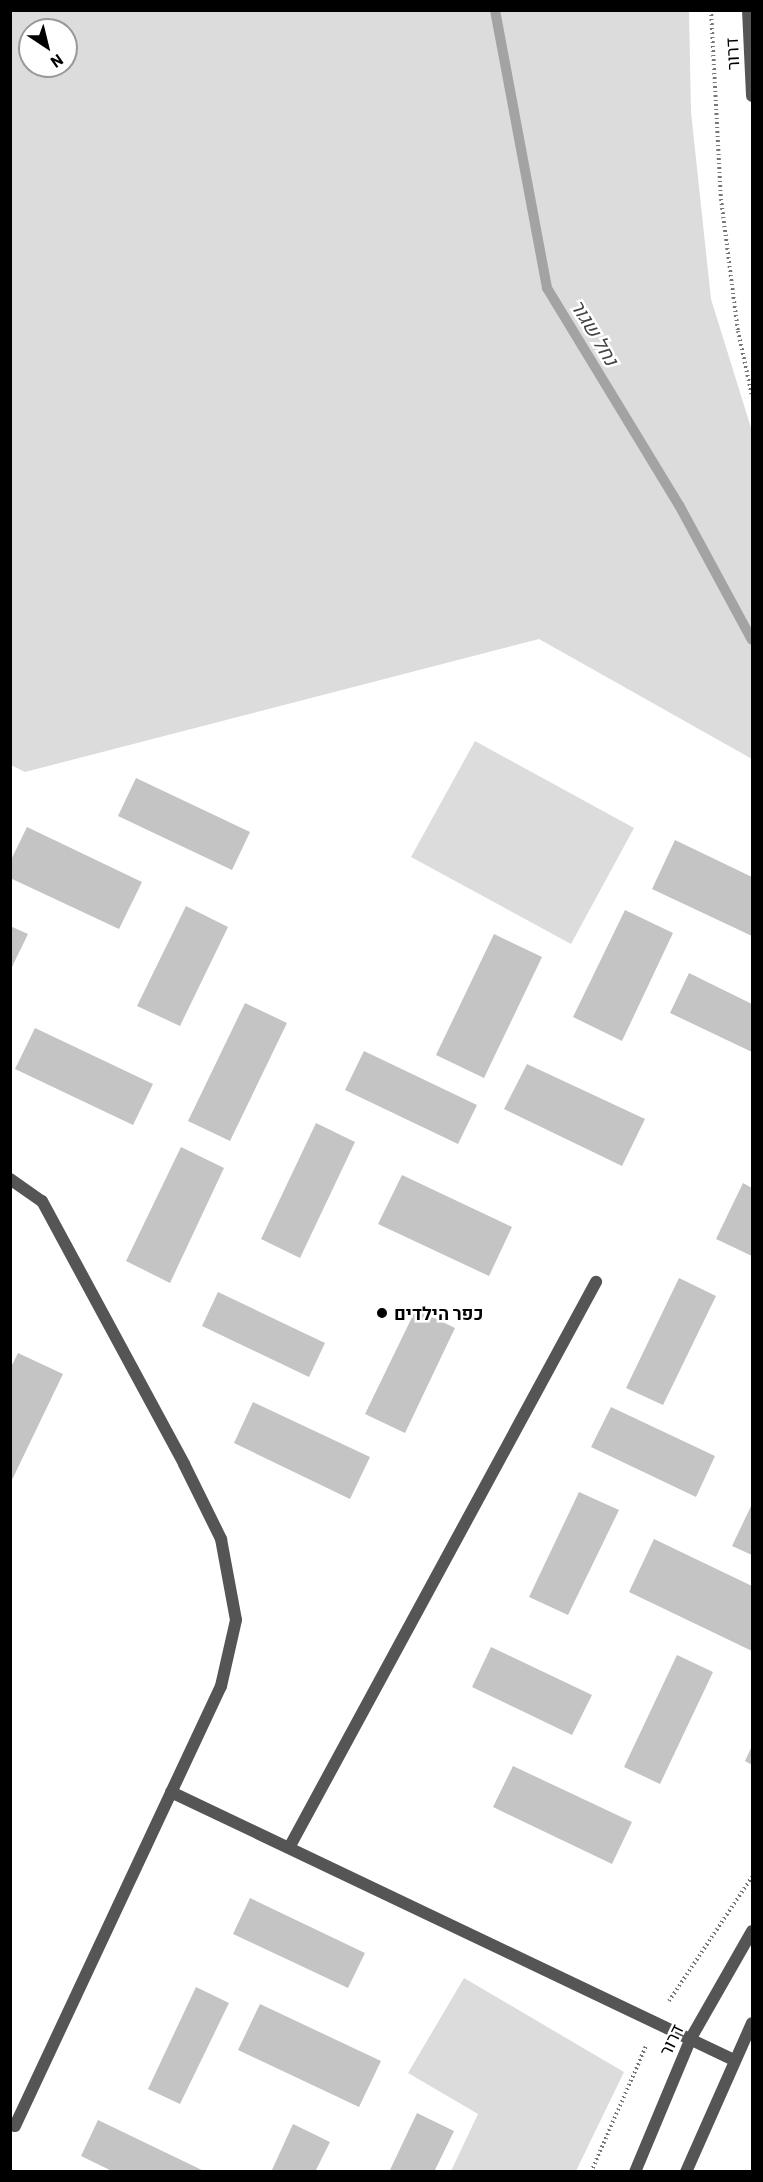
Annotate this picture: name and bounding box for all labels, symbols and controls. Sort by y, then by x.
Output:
north arrow [18,18,78,78]
street label: דרור [720,37,744,71]
text: N [48,51,67,72]
water label: נחל שגור [566,295,624,369]
place label: כפר הילדים [394,1302,483,1324]
marker: כפר הילדים [375,1306,389,1320]
street label: דרור [654,2021,688,2059]

